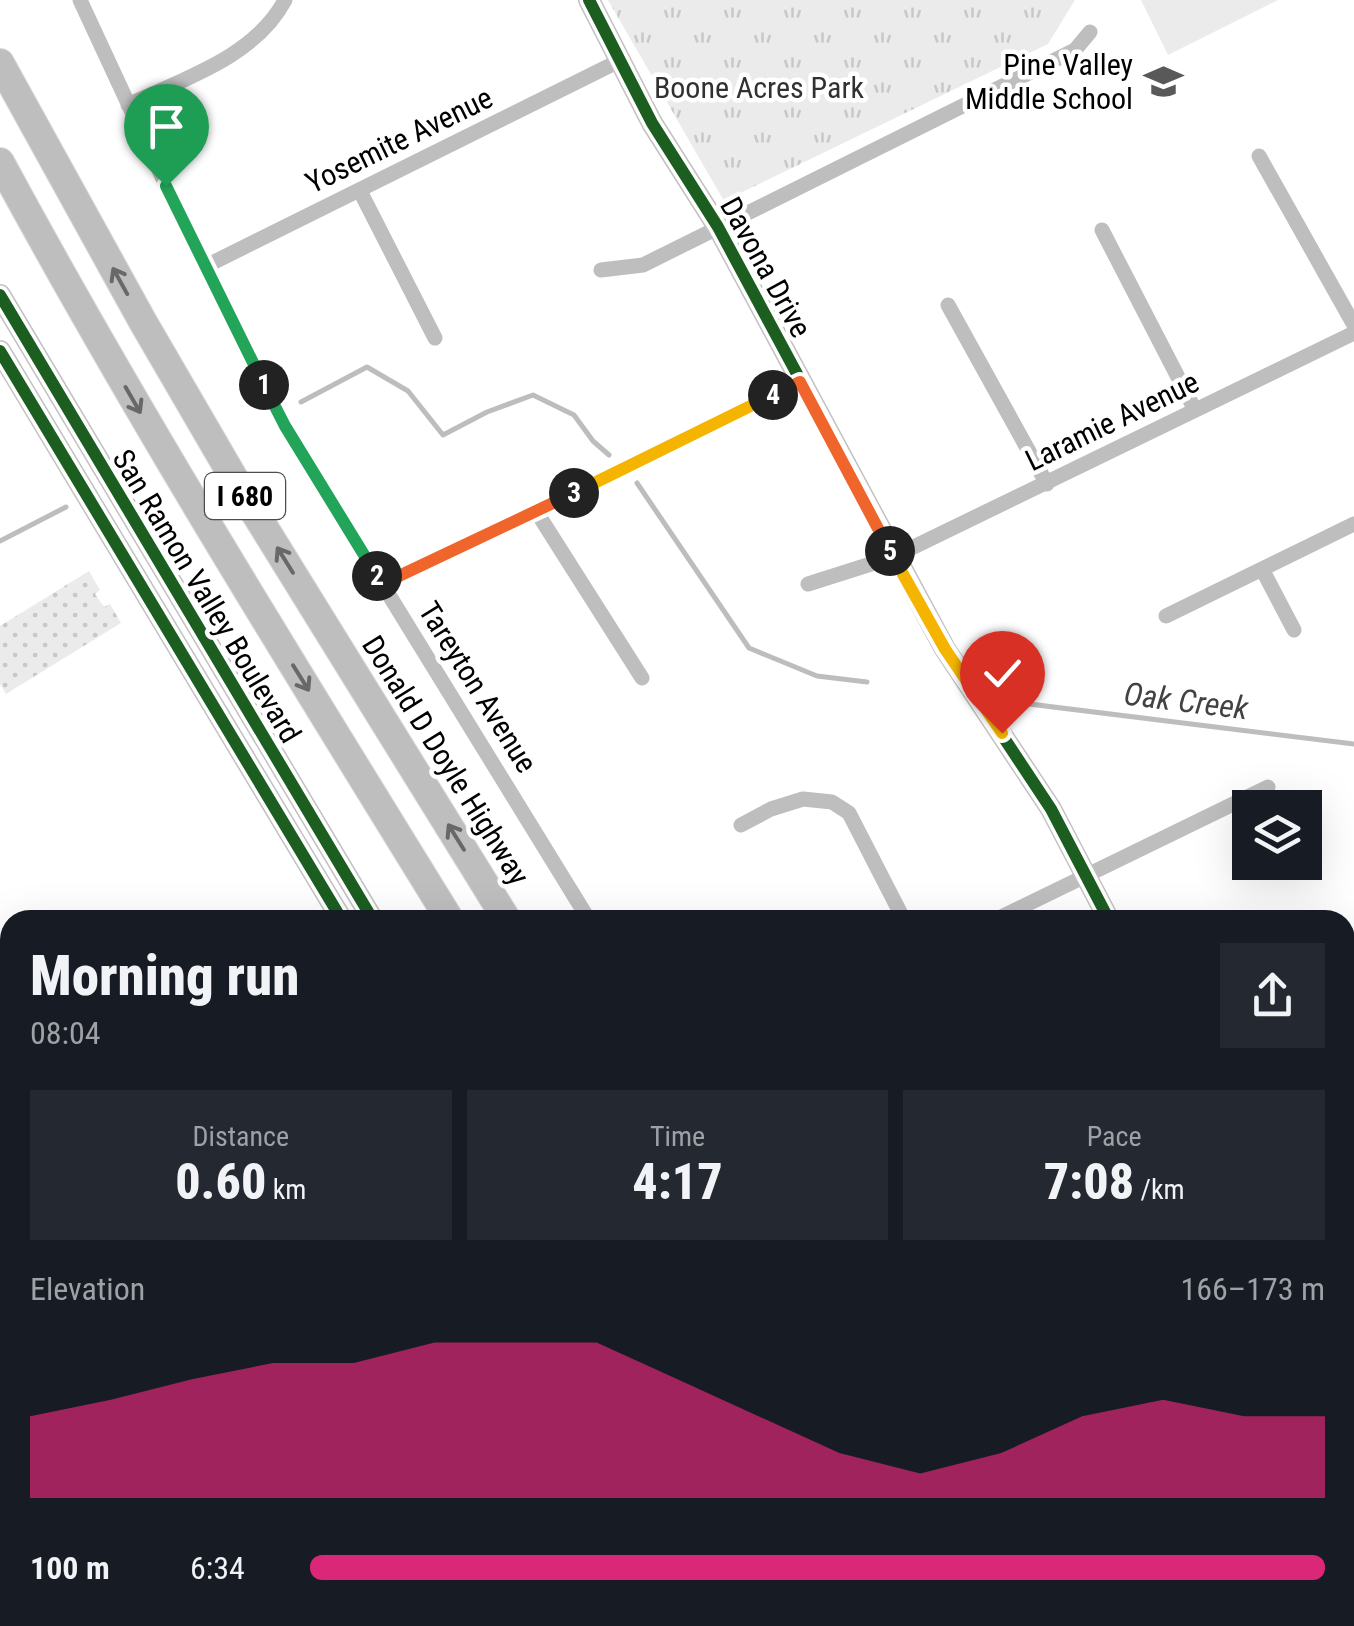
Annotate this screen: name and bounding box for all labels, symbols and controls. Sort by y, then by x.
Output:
place label: Pine Valley Middle School [965,47,1133,116]
school or university icon: Pine Valley Middle School [1142,60,1184,102]
park label: Boone Acres Park [654,70,865,105]
street label: Yosemite Avenue [300,80,498,200]
pin [124,84,209,187]
icon: arrive [139,99,194,154]
street label: Davona Drive [713,191,819,343]
one-way arrow [109,266,129,296]
pin: 1 [239,360,289,410]
street label: Laramie Avenue [1020,364,1204,478]
text: 1 [257,368,271,401]
pin: 4 [748,370,798,420]
text: 4 [766,378,780,411]
one-way arrow [123,385,143,414]
street label: San Ramon Valley Boulevard [106,443,308,749]
pin: 3 [549,468,599,518]
road number: I 680 [205,473,285,519]
text: 3 [567,476,581,509]
pin: 5 [865,526,915,576]
text: 5 [883,534,897,567]
one-way arrow [275,546,295,575]
pin: 2 [352,551,402,601]
text: 2 [370,559,384,592]
street label: Tareyton Avenue [411,595,545,779]
street label: Donald D Doyle Highway [355,629,537,891]
pin [960,631,1045,734]
icon: check [975,646,1030,701]
one-way arrow [291,663,311,692]
water label: Oak Creek [1122,675,1251,728]
map controls [1232,790,1322,880]
button: layers [1232,790,1322,880]
one-way arrow [445,823,466,852]
button: share [1220,943,1325,1048]
text: Morning run [30,944,299,1008]
text: 08:04 [30,1014,101,1052]
text: Distance [193,1120,289,1153]
text: Time [650,1120,705,1153]
text: Pace [1087,1120,1142,1153]
text: 0.60 [175,1153,266,1211]
text: 4:17 [632,1153,723,1211]
text: 7:08 [1044,1153,1134,1211]
text: km [266,1173,306,1206]
text: /km [1134,1173,1185,1206]
text: Elevation [30,1270,145,1308]
text: 166–173 m [1180,1270,1325,1308]
text: 100 m [30,1549,110,1587]
text: 6:34 [190,1549,245,1587]

